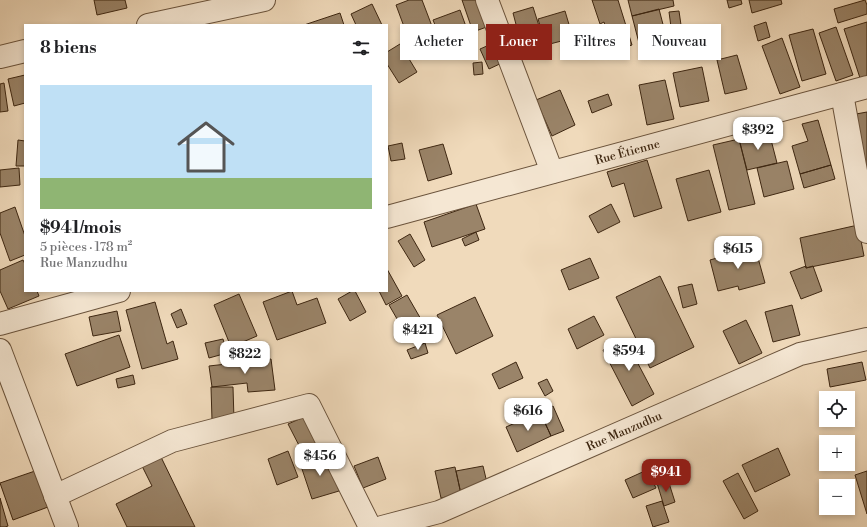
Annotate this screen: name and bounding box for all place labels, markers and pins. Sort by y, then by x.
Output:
pin: $392 [734,117,782,151]
pin: $615 [714,236,762,270]
pin: $421 [394,317,442,351]
pin: $594 [605,338,653,372]
pin: $822 [221,341,269,375]
pin: $616 [504,398,552,432]
pin: $456 [296,443,344,477]
pin: $941 [642,459,690,493]

